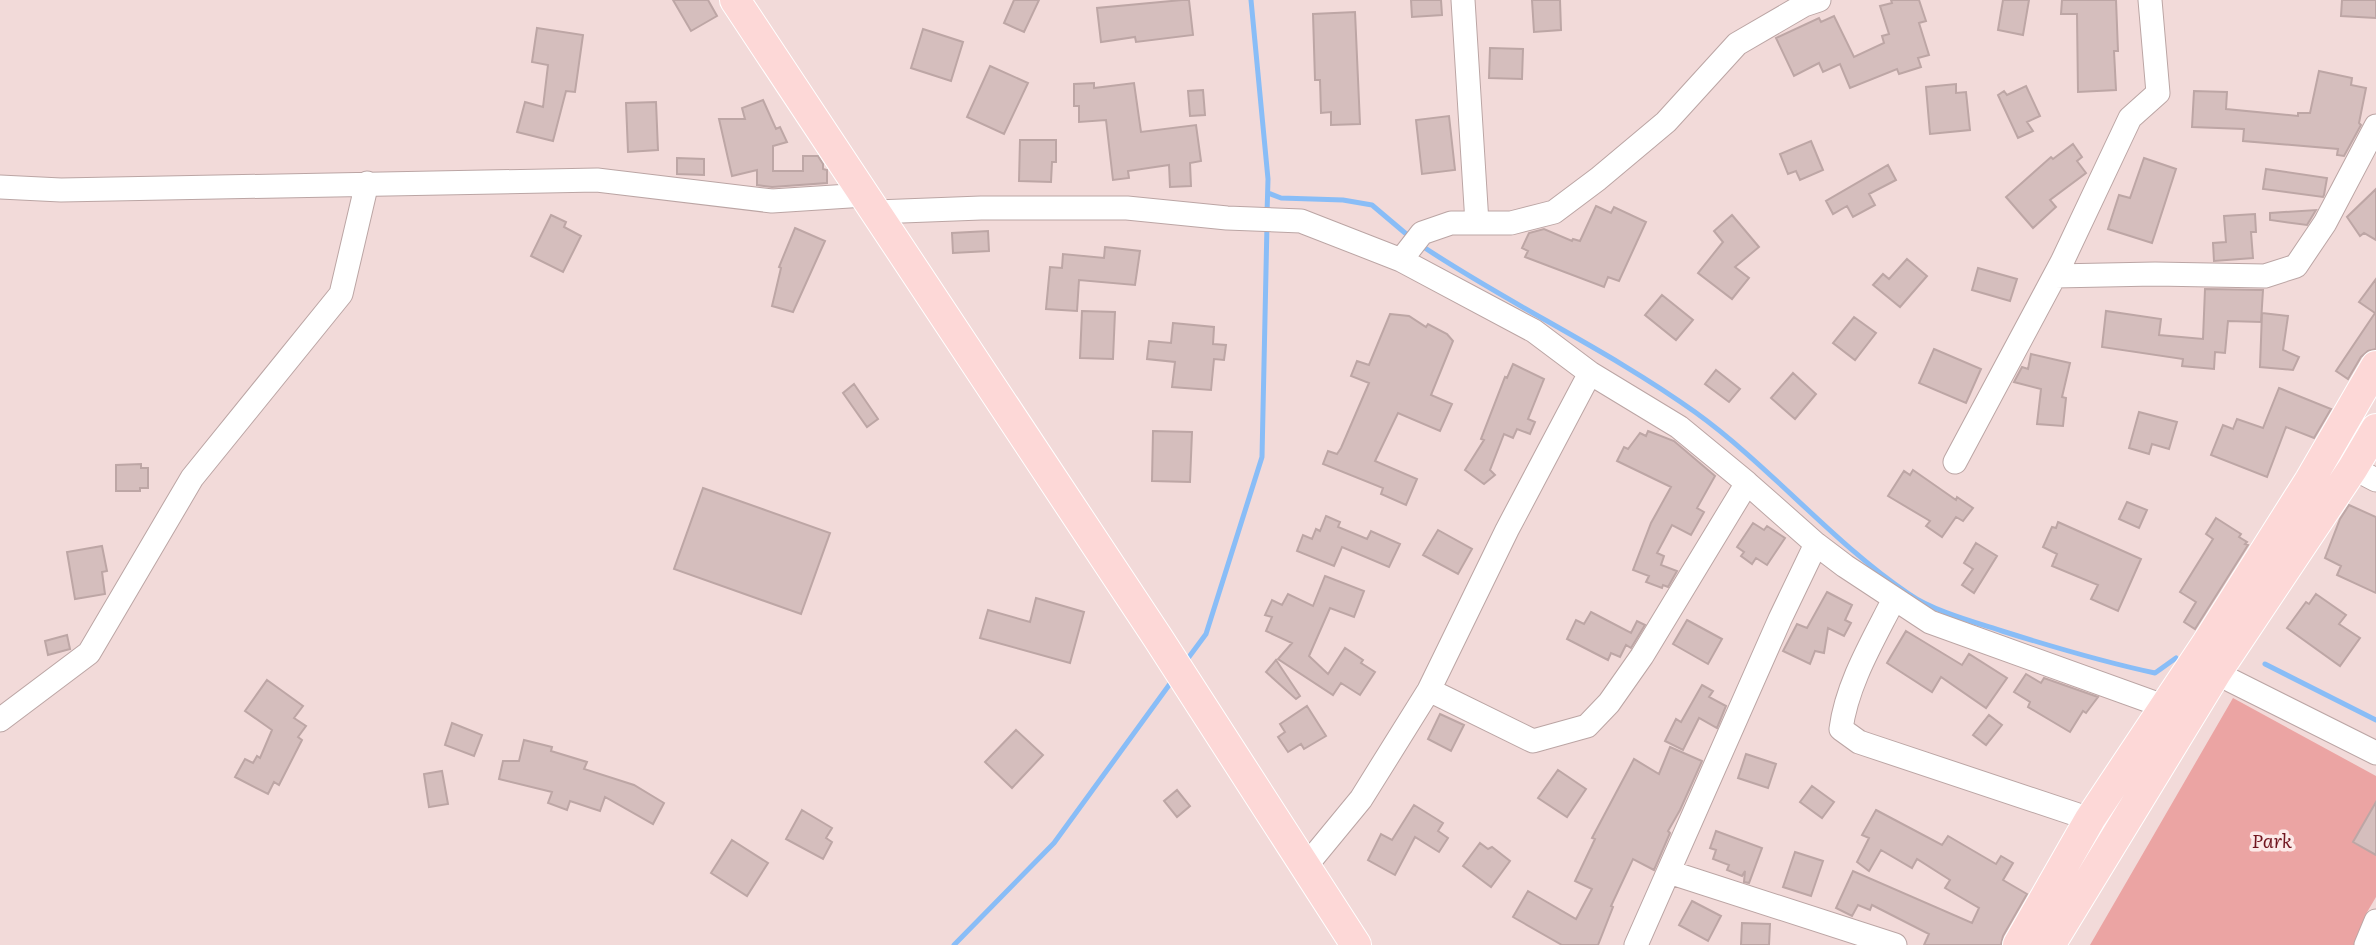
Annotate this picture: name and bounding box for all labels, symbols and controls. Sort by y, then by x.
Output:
park label: Park [2252,826,2293,854]

